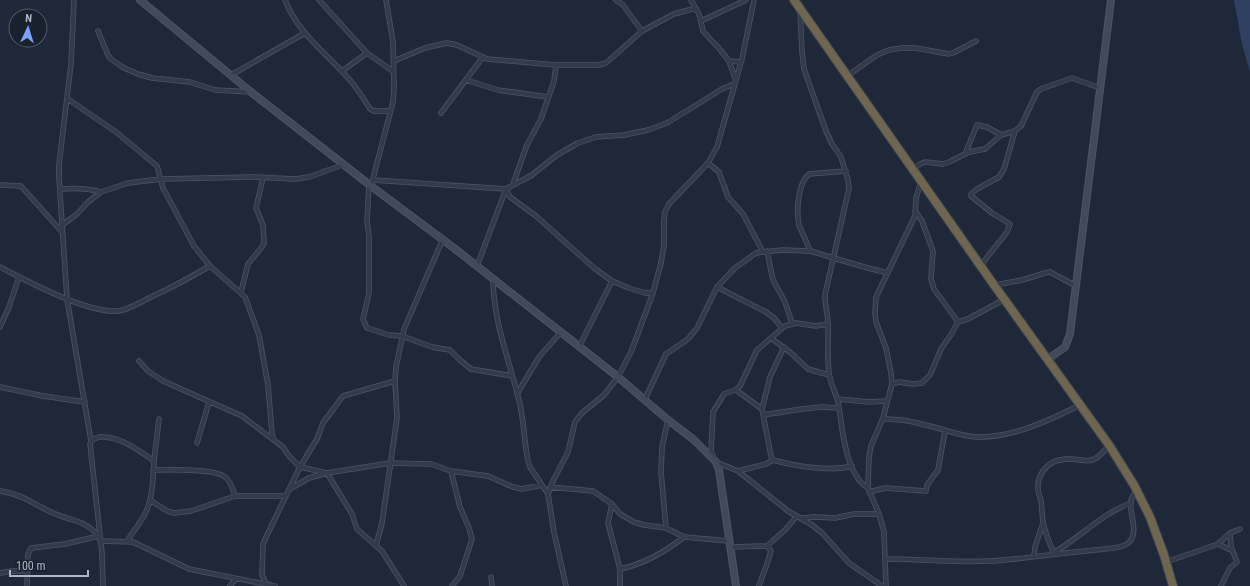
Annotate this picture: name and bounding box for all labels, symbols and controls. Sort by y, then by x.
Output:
north arrow [8,8,48,48]
text: N [25,12,33,25]
scale bar [10,552,88,578]
text: 100 m [16,559,46,573]

